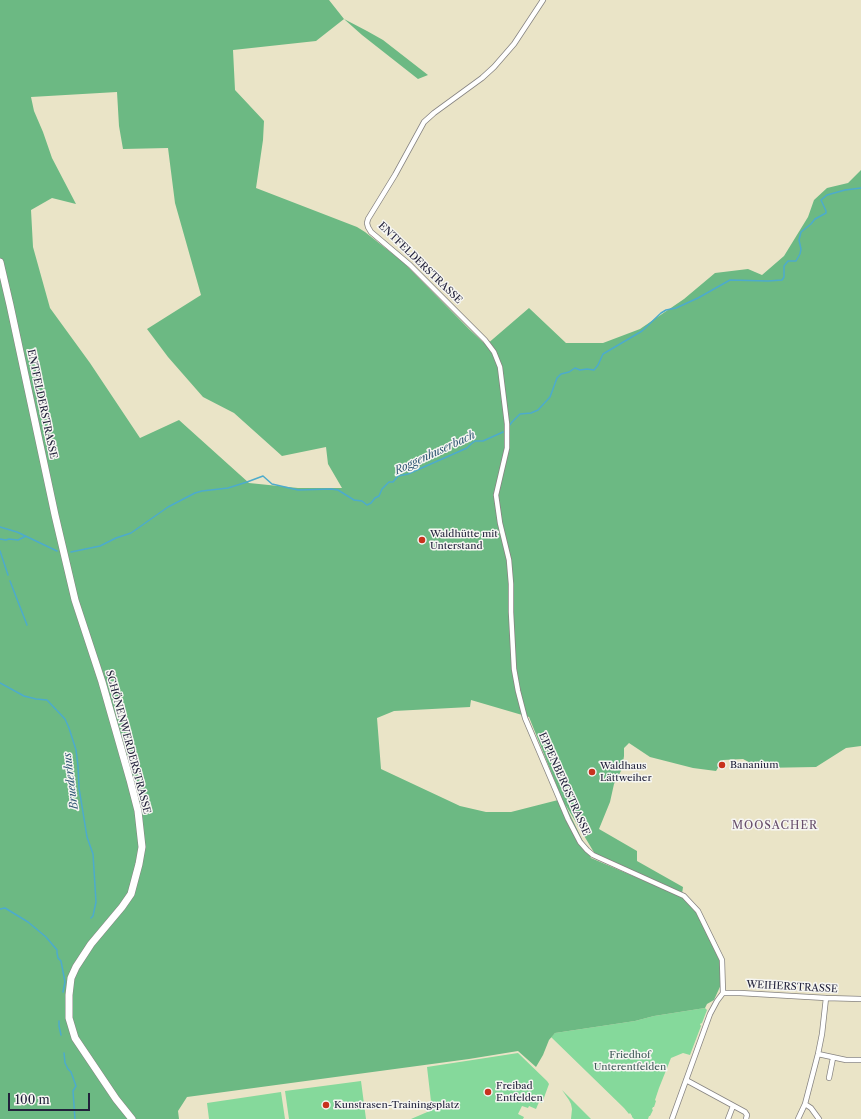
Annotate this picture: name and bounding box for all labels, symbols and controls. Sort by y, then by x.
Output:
street label: ENTFELDERSTRASSE [376,220,464,306]
street label: ENTFELDERSTRASSE [25,348,59,460]
water label: Roggenhuserbach [393,429,477,477]
place label: Waldhütte mit Unterstand [430,528,498,552]
marker: Waldhütte mit Unterstand [417,535,427,545]
street label: SCHÖNENWERDERSTRASSE [103,669,153,815]
street label: EPPENBERGSTRASSE [536,731,592,837]
water label: Bruederhus [61,752,81,810]
place label: Bananium [730,759,779,771]
place label: Waldhaus Lättweiher [600,760,652,784]
marker: Bananium [717,760,727,770]
marker: Waldhaus Lättweiher [587,767,597,777]
district label: MOOSACHER [732,819,818,833]
street label: WEIHERSTRASSE [746,979,838,995]
park label: Friedhof Unterentfelden [594,1049,666,1072]
place label: Freibad Entfelden [496,1080,543,1104]
scale bar [10,1085,92,1111]
marker: Freibad Entfelden [483,1087,493,1097]
text: 100 m [15,1092,50,1107]
place label: Kunstrasen-Trainingsplatz [334,1099,459,1111]
marker: Kunstrasen-Trainingsplatz [321,1100,331,1110]

